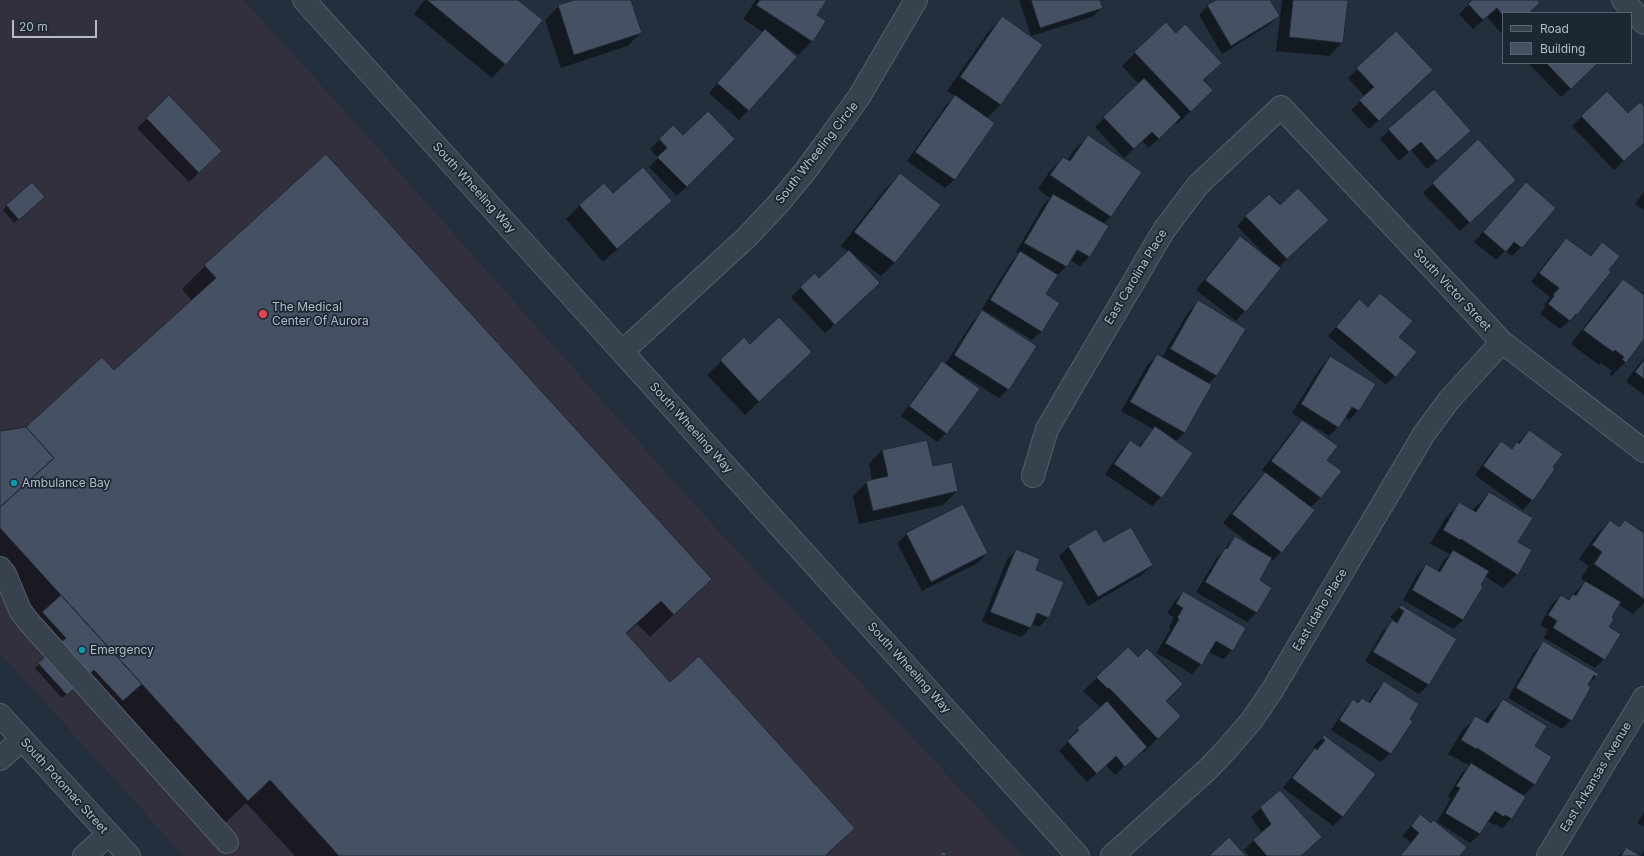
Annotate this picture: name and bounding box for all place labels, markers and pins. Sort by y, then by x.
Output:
place label: The Medical Center Of Aurora [272,300,369,328]
marker: The Medical Center Of Aurora [257,308,269,320]
place label: Ambulance Bay [22,476,110,490]
marker: Ambulance Bay [9,478,19,488]
place label: Emergency [90,643,154,657]
marker: Emergency [77,645,87,655]

